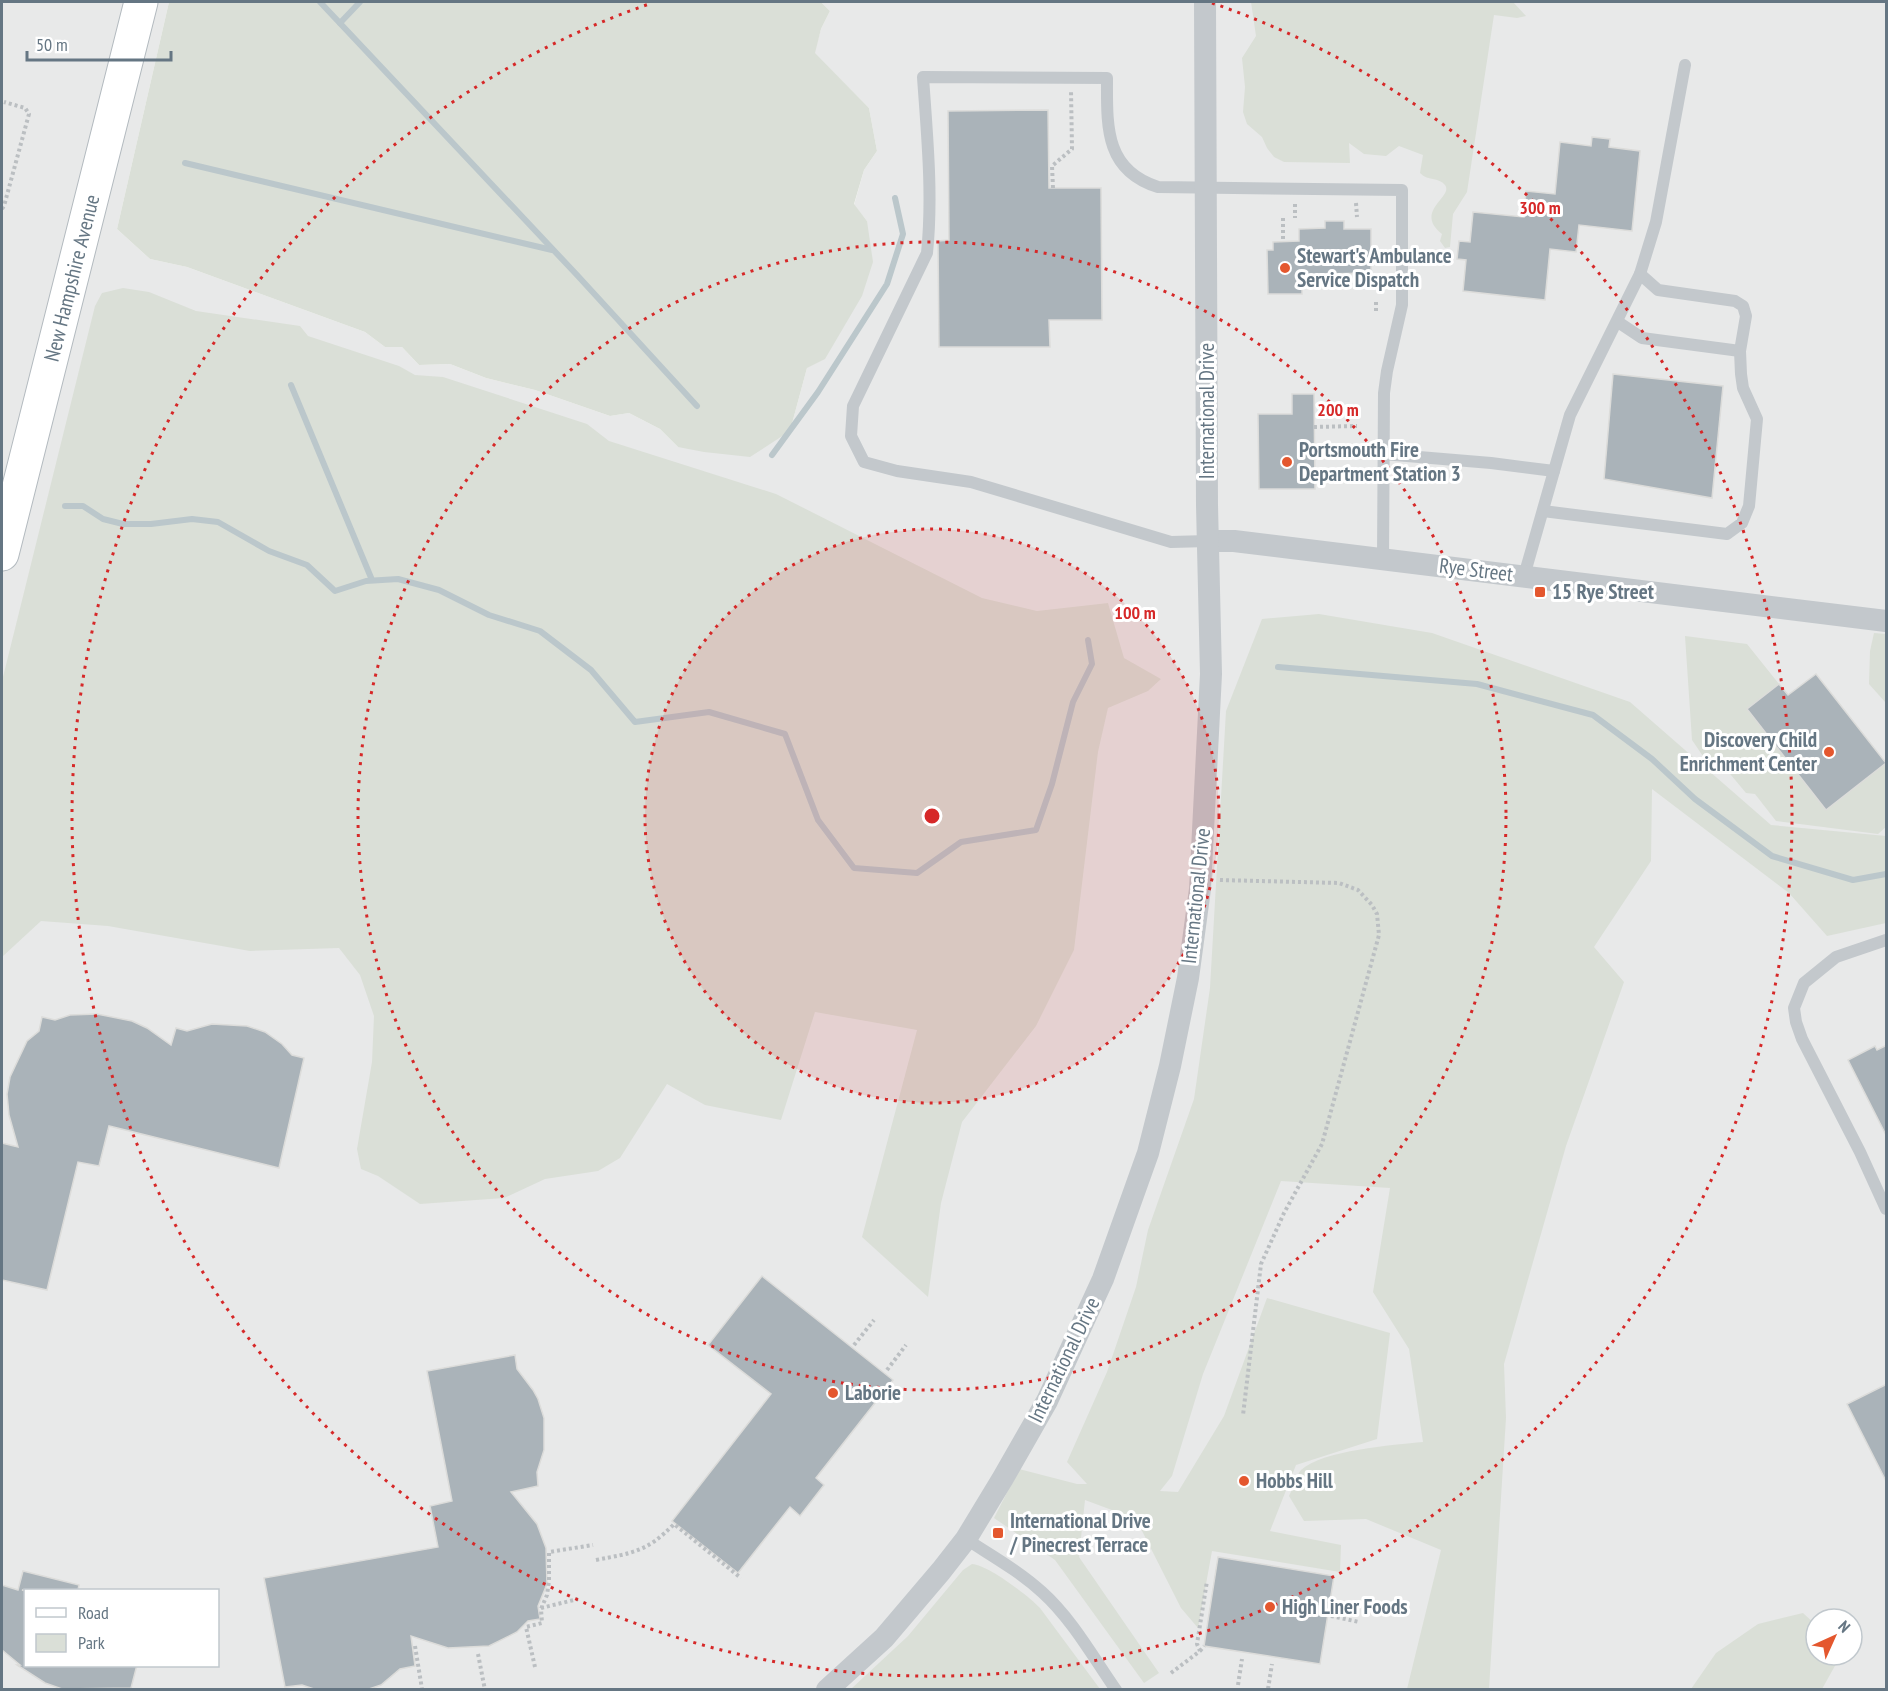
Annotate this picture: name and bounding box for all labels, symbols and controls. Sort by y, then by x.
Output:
scale bar [27,24,171,62]
text: 50 m [36,33,68,56]
street label: New Hampshire Avenue [38,192,105,364]
text: 300 m [1519,196,1561,219]
place label: Stewart's Ambulance Service Dispatch [1297,242,1452,293]
marker: Stewart's Ambulance Service Dispatch [1278,261,1292,275]
street label: International Drive [1193,343,1220,479]
text: 200 m [1317,398,1359,421]
place label: Portsmouth Fire Department Station 3 [1299,436,1461,487]
marker: Portsmouth Fire Department Station 3 [1280,455,1294,469]
street label: Rye Street [1438,552,1515,587]
place label: 15 Rye Street [1552,578,1654,605]
marker: 15 Rye Street [1533,585,1547,599]
text: 100 m [1114,601,1156,624]
place label: Discovery Child Enrichment Center [1680,726,1818,777]
marker: Discovery Child Enrichment Center [1822,745,1836,759]
centre of rings [922,806,942,826]
street label: International Drive [1175,827,1216,965]
street label: International Drive [1022,1293,1106,1427]
place label: Laborie [845,1379,901,1406]
marker: Laborie [826,1386,840,1400]
place label: Hobbs Hill [1256,1467,1334,1494]
marker: Hobbs Hill [1237,1474,1251,1488]
place label: International Drive / Pinecrest Terrace [1009,1507,1151,1558]
marker: International Drive / Pinecrest Terrace [991,1526,1005,1540]
legend [24,1589,219,1667]
place label: High Liner Foods [1282,1593,1408,1620]
marker: High Liner Foods [1263,1600,1277,1614]
text: Road [78,1601,109,1624]
north arrow [1804,1607,1864,1667]
text: N [1834,1616,1855,1637]
text: Park [78,1631,105,1654]

